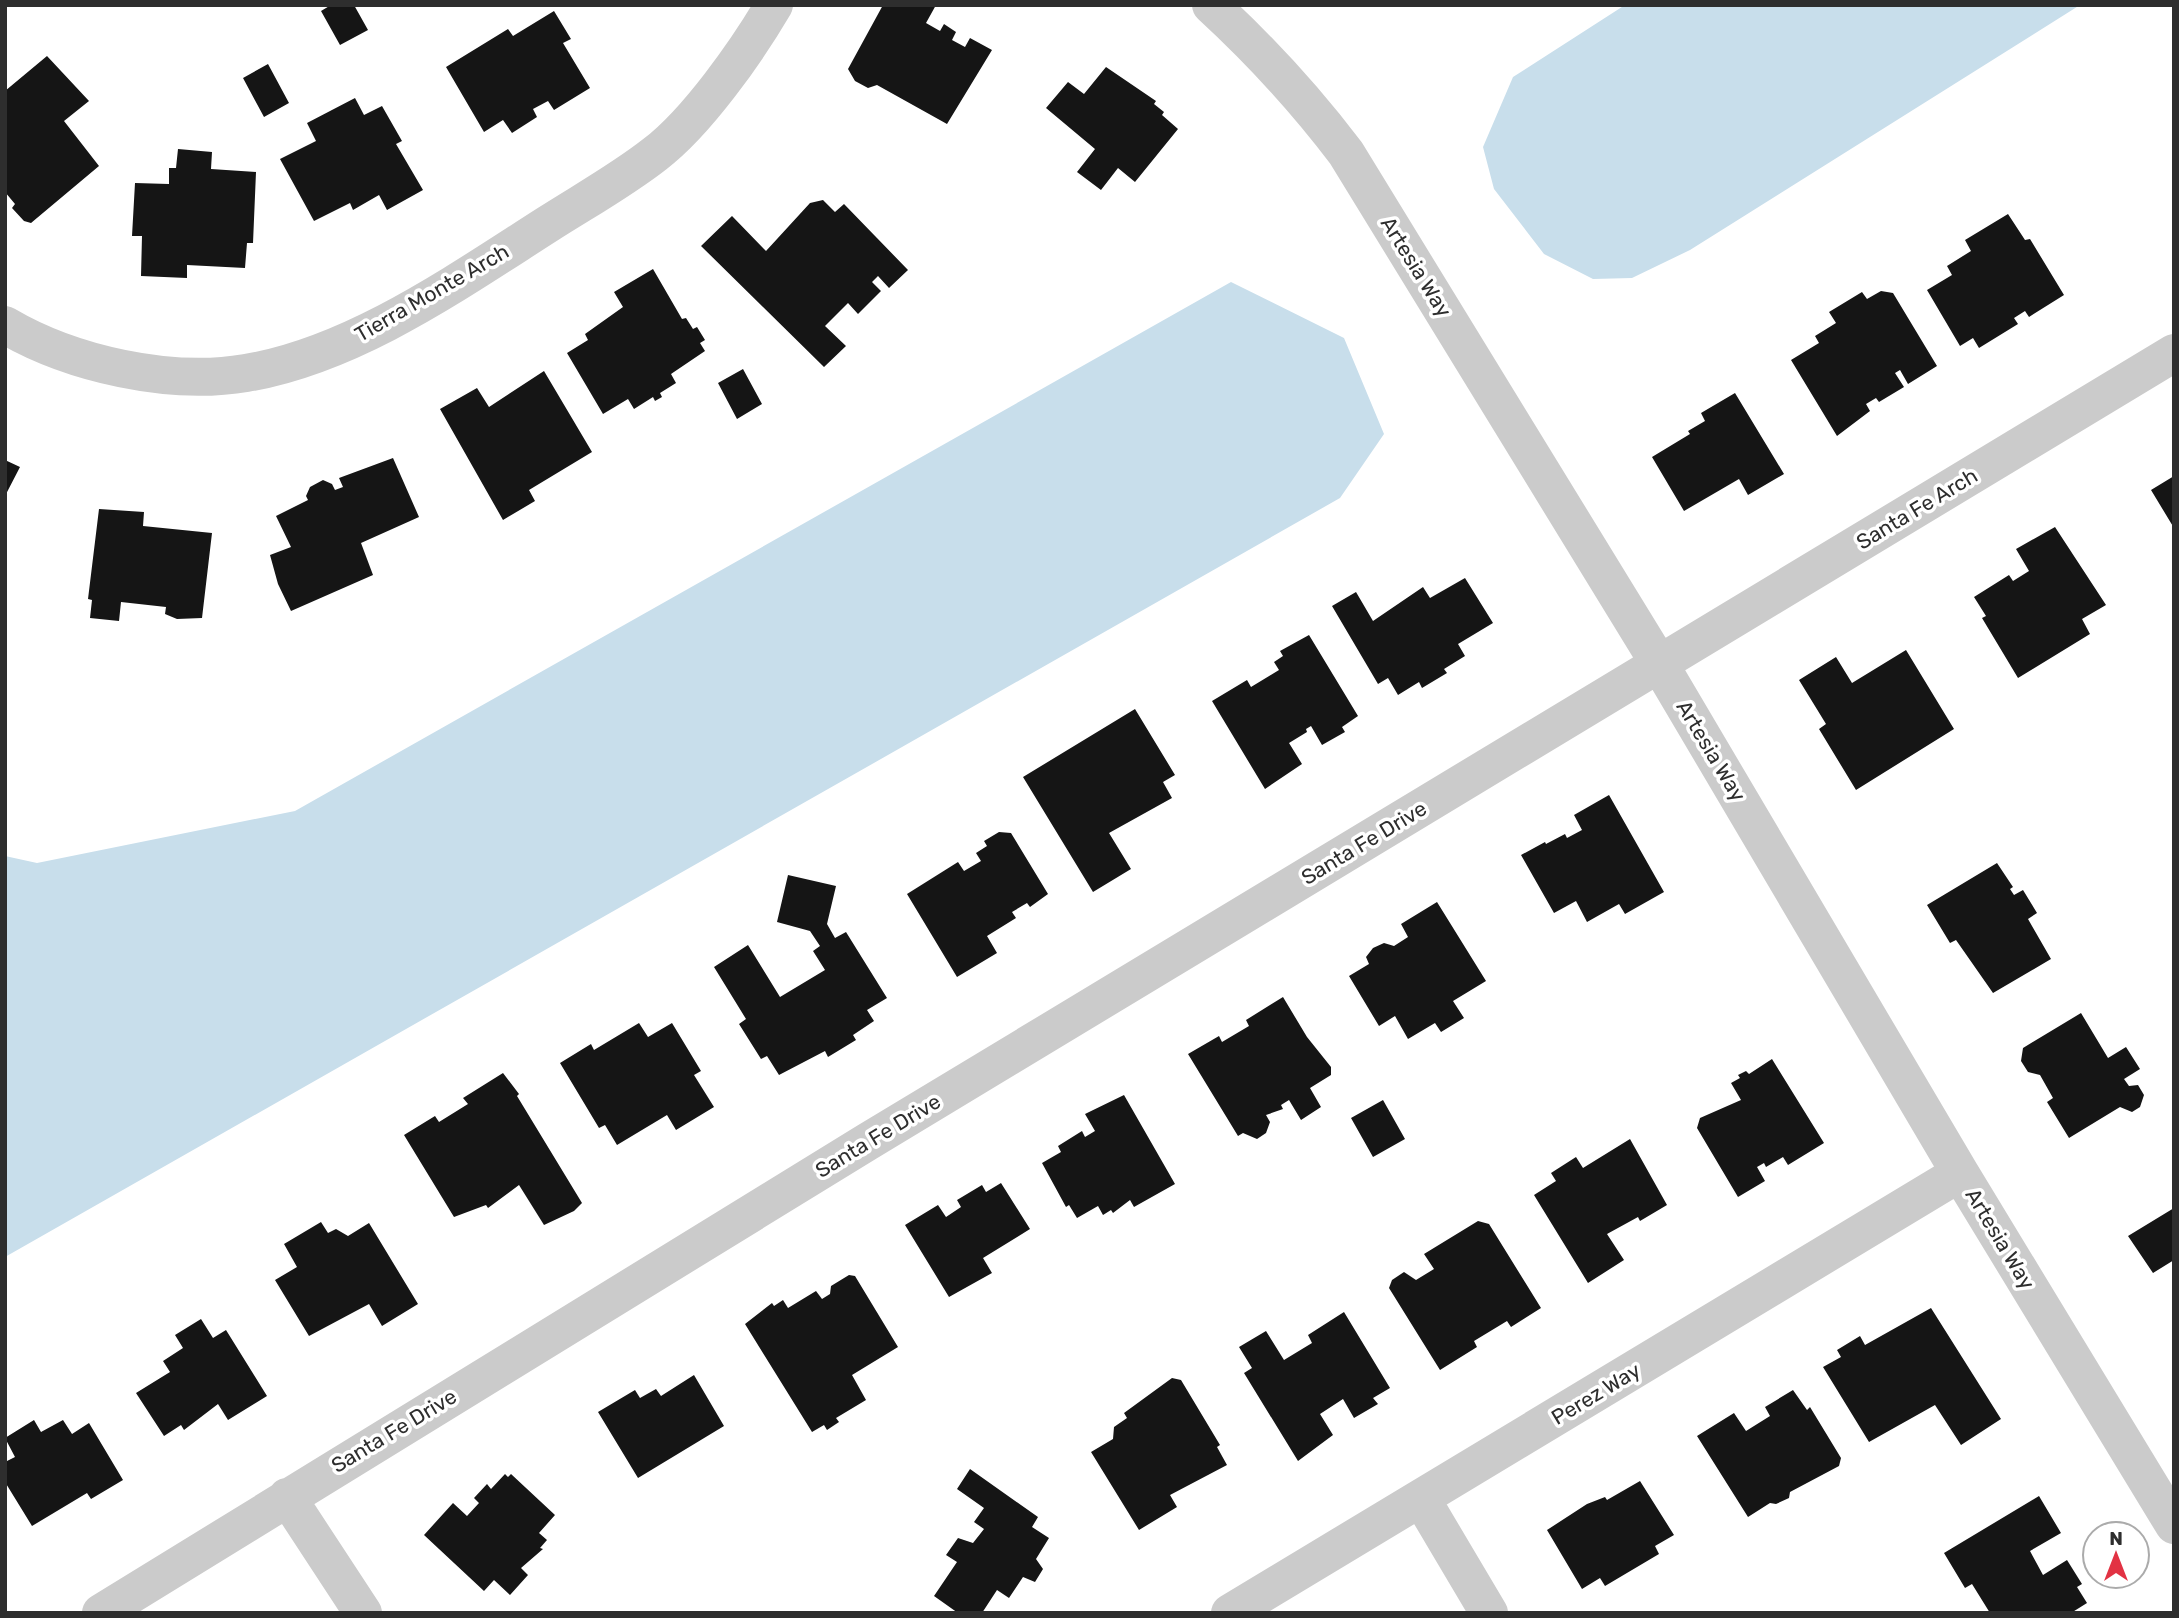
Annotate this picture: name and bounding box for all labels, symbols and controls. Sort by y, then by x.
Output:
street label: Artesia Way [1376,212,1457,322]
street label: Tierra Monte Arch [350,238,513,347]
street label: Santa Fe Arch [1852,463,1982,555]
street label: Artesia Way [1671,696,1752,806]
street label: Santa Fe Drive [1297,795,1431,890]
street label: Santa Fe Drive [811,1088,945,1183]
street label: Artesia Way [1960,1184,2041,1294]
street label: Perez Way [1547,1357,1645,1430]
street label: Santa Fe Drive [327,1383,461,1478]
north arrow [2081,1520,2151,1590]
text: N [2109,1527,2123,1550]

